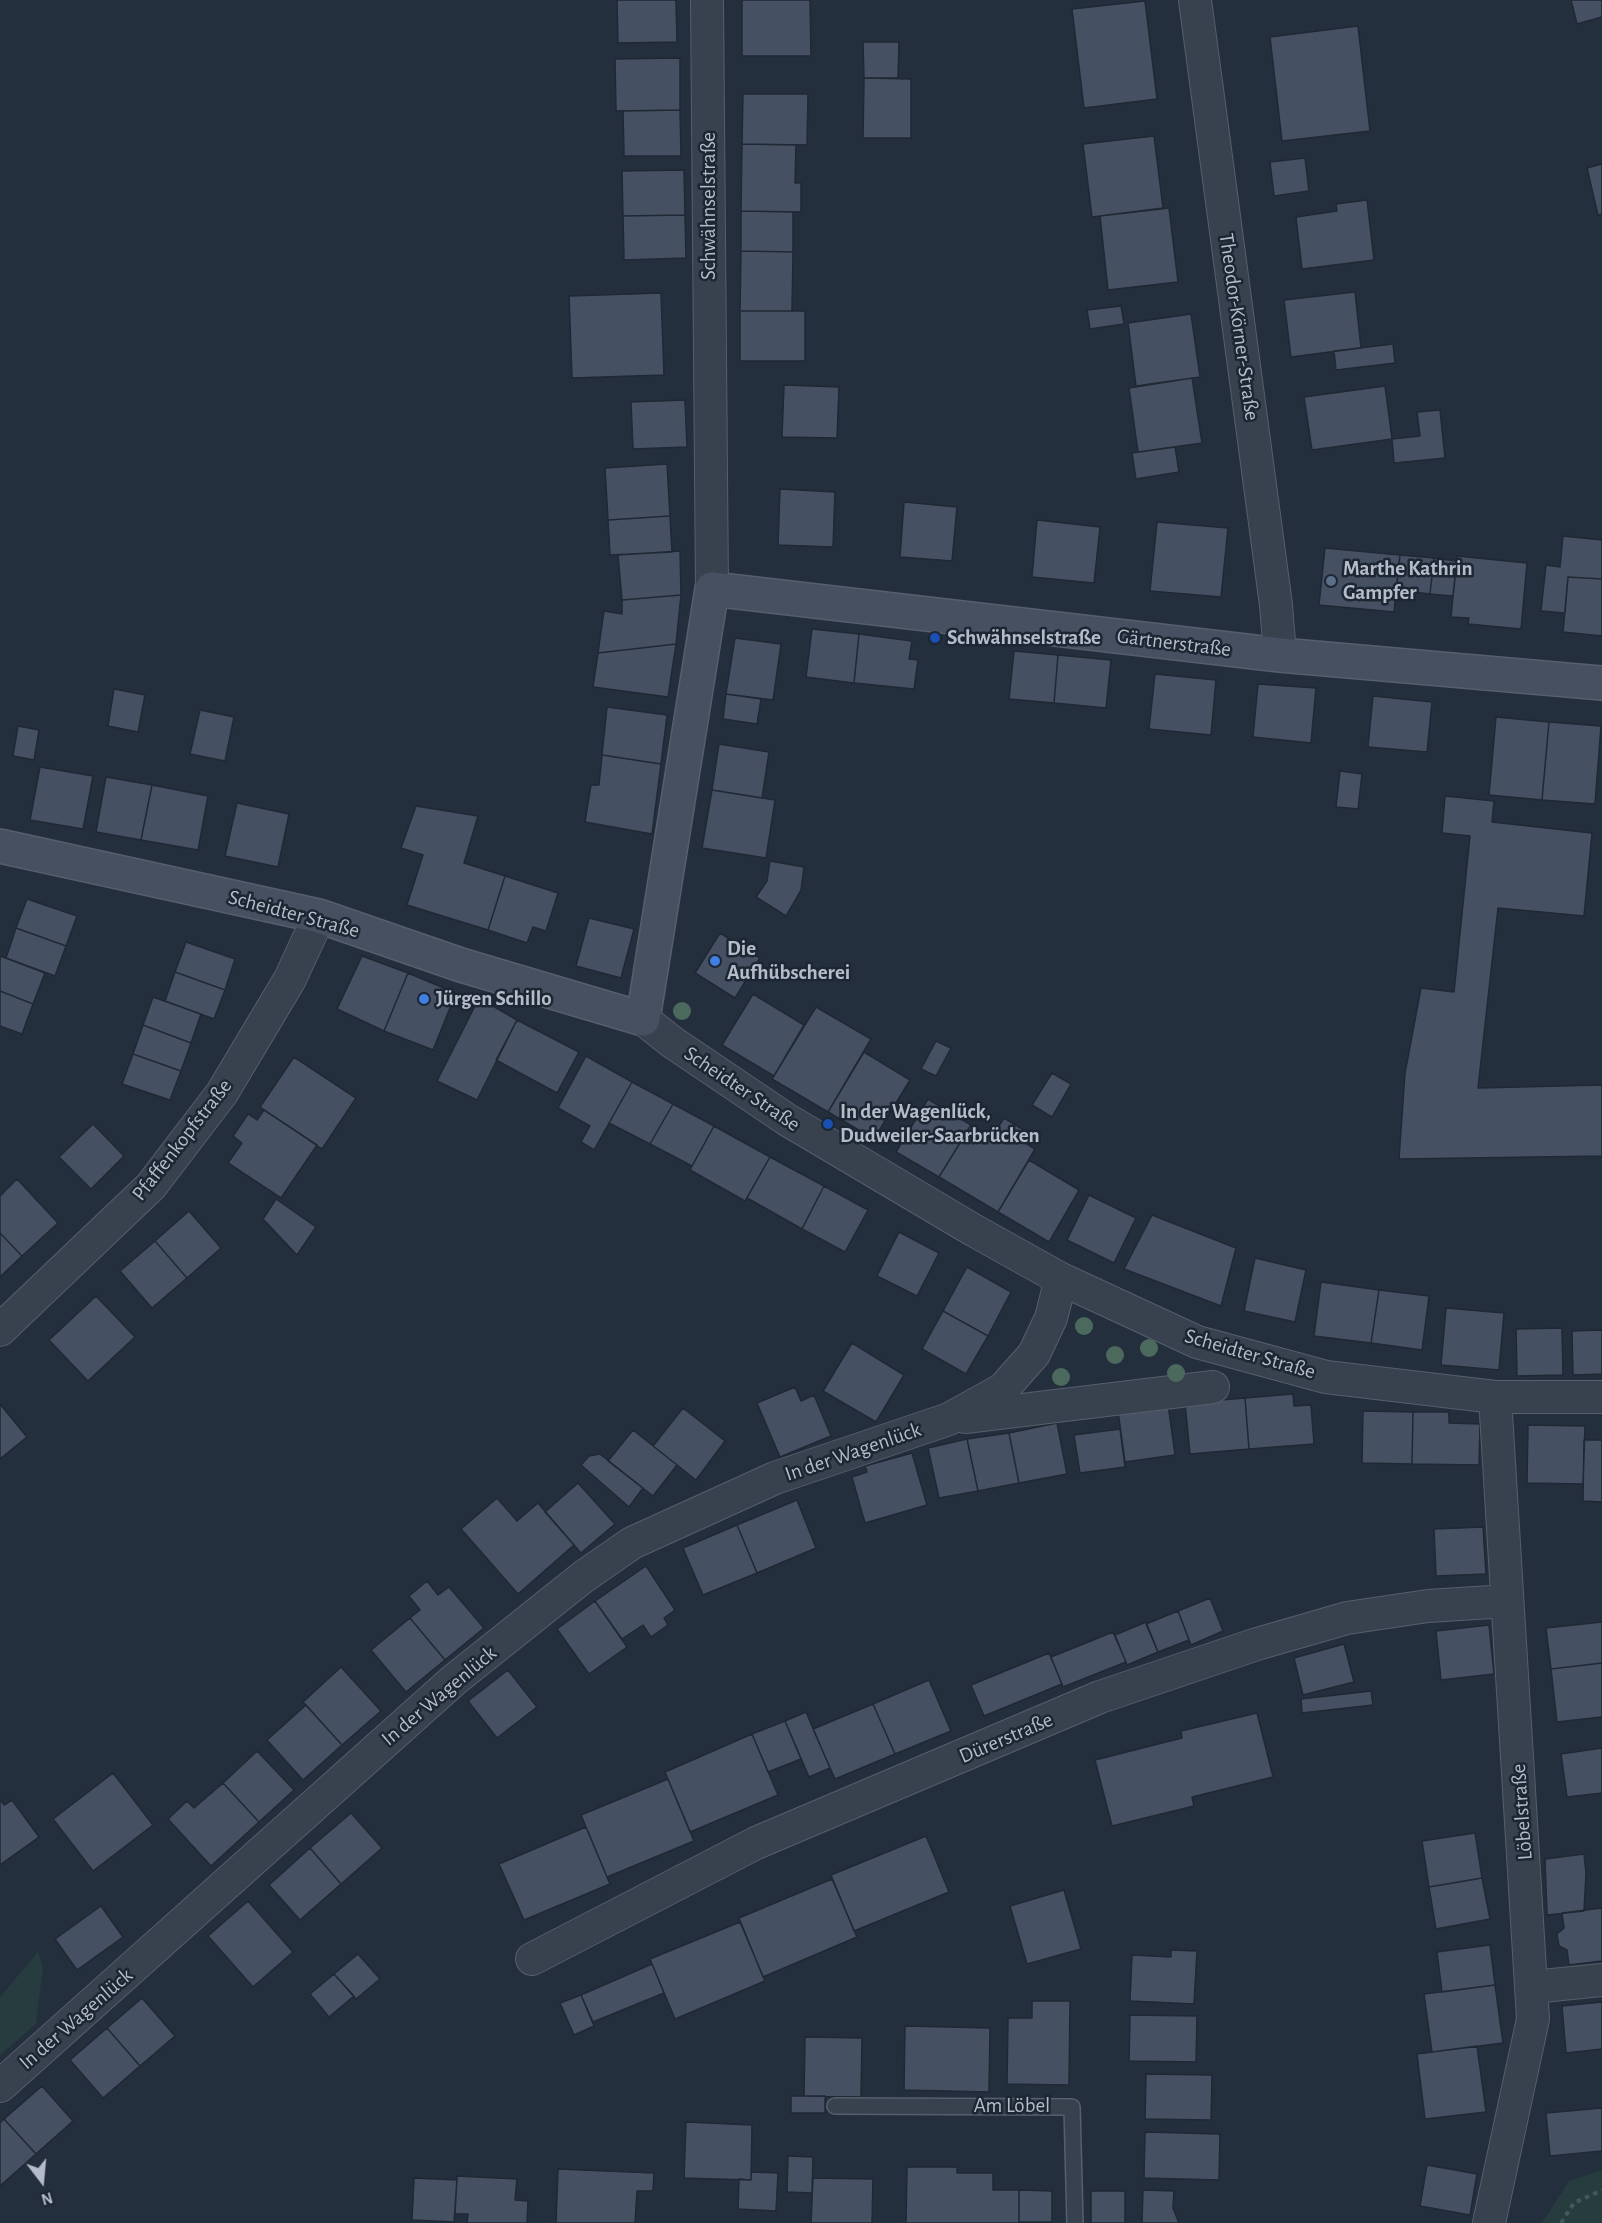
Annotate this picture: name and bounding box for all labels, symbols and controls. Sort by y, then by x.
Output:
street label: Schwähnselstraße [696,132,722,280]
street label: Theodor-Körner-Straße [1213,232,1265,422]
place label: Marthe Kathrin Gampfer [1343,556,1472,606]
marker: Marthe Kathrin Gampfer [1324,574,1338,588]
street label: Gärtnerstraße [1116,624,1232,662]
place label: Schwähnselstraße [947,625,1101,651]
marker: Schwähnselstraße [928,631,942,645]
street label: Scheidter Straße [226,884,362,944]
place label: Die Aufhübscherei [727,936,850,986]
marker: Die Aufhübscherei [708,954,722,968]
place label: Jürgen Schillo [436,986,552,1012]
marker: Jürgen Schillo [417,992,431,1006]
street label: Scheidter Straße [679,1041,805,1137]
street label: Pfaffenkopfstraße [127,1074,237,1206]
place label: In der Wagenlück, Dudweiler-Saarbrücken [840,1099,1040,1149]
marker: In der Wagenlück, Dudweiler-Saarbrücken [821,1117,835,1131]
street label: Scheidter Straße [1182,1323,1318,1385]
street label: In der Wagenlück [782,1417,924,1487]
street label: In der Wagenlück [376,1641,502,1751]
street label: Dürerstraße [955,1707,1057,1769]
street label: Löbelstraße [1506,1763,1538,1861]
street label: In der Wagenlück [14,1963,138,2075]
street label: Am Löbel [974,2093,1050,2119]
north arrow [12,2151,72,2211]
text: N [39,2189,55,2208]

